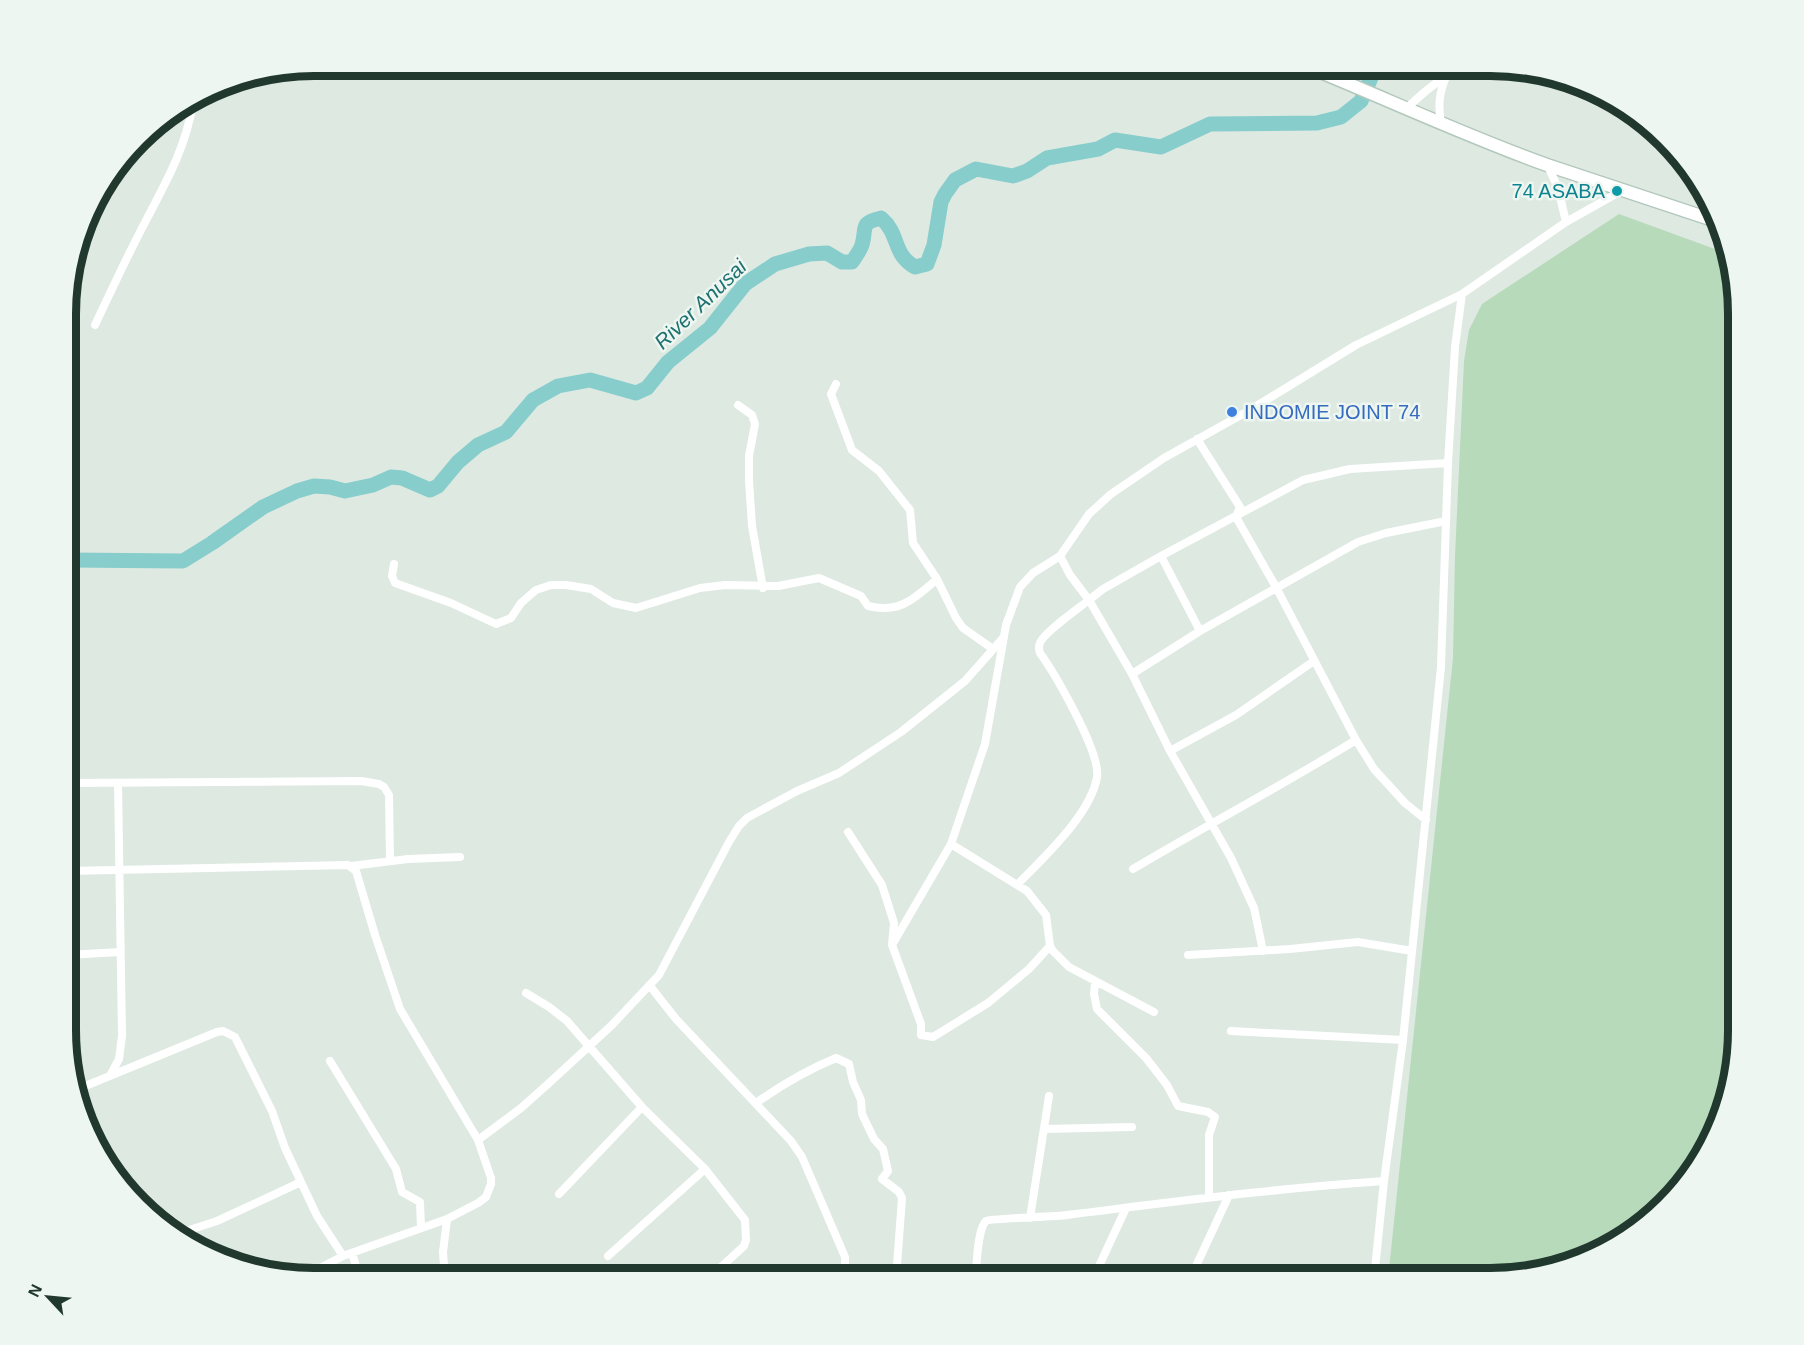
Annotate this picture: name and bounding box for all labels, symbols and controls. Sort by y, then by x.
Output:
place label: 74 ASABA [1512,180,1606,202]
marker: 74 ASABA [1610,184,1624,198]
water label: River Anusai [649,254,751,353]
place label: INDOMIE JOINT 74 [1244,401,1420,423]
marker: INDOMIE JOINT 74 [1225,405,1239,419]
north arrow [18,1267,78,1327]
text: N [25,1282,45,1300]

